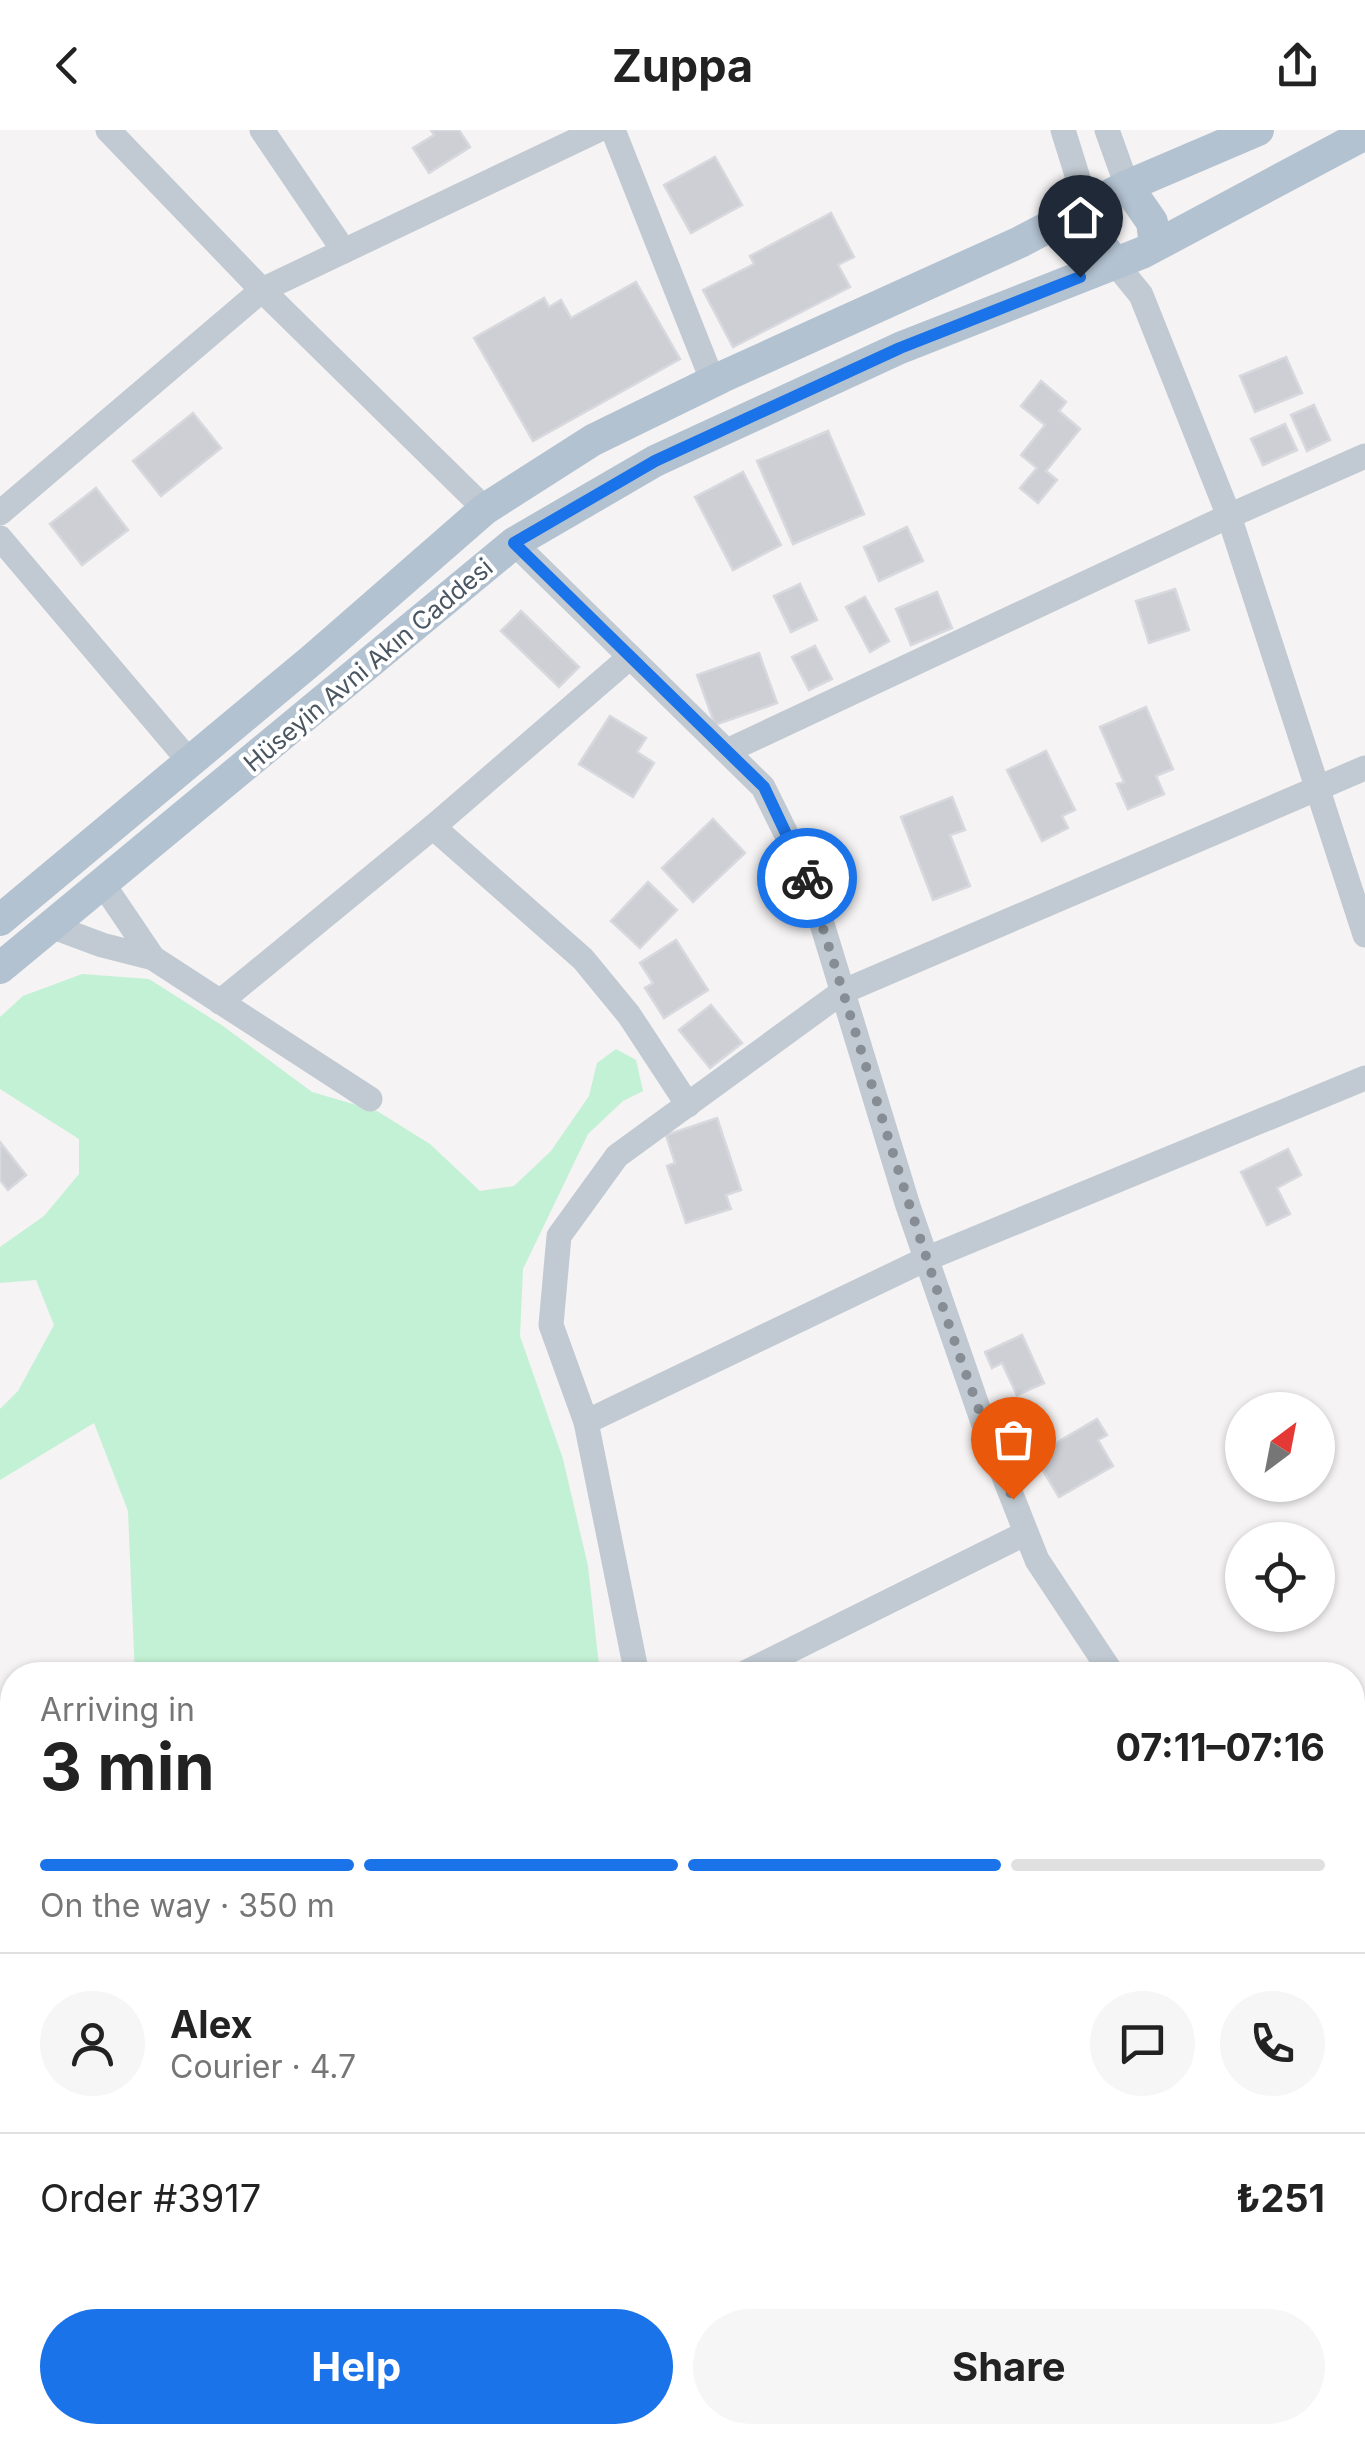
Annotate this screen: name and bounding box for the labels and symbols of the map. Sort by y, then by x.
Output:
pin [1038,175,1123,278]
street label: Hüseyin Avni Akın Caddesi [237,552,499,778]
courier [757,828,857,928]
north arrow [1225,1392,1335,1502]
pin [971,1397,1056,1500]

